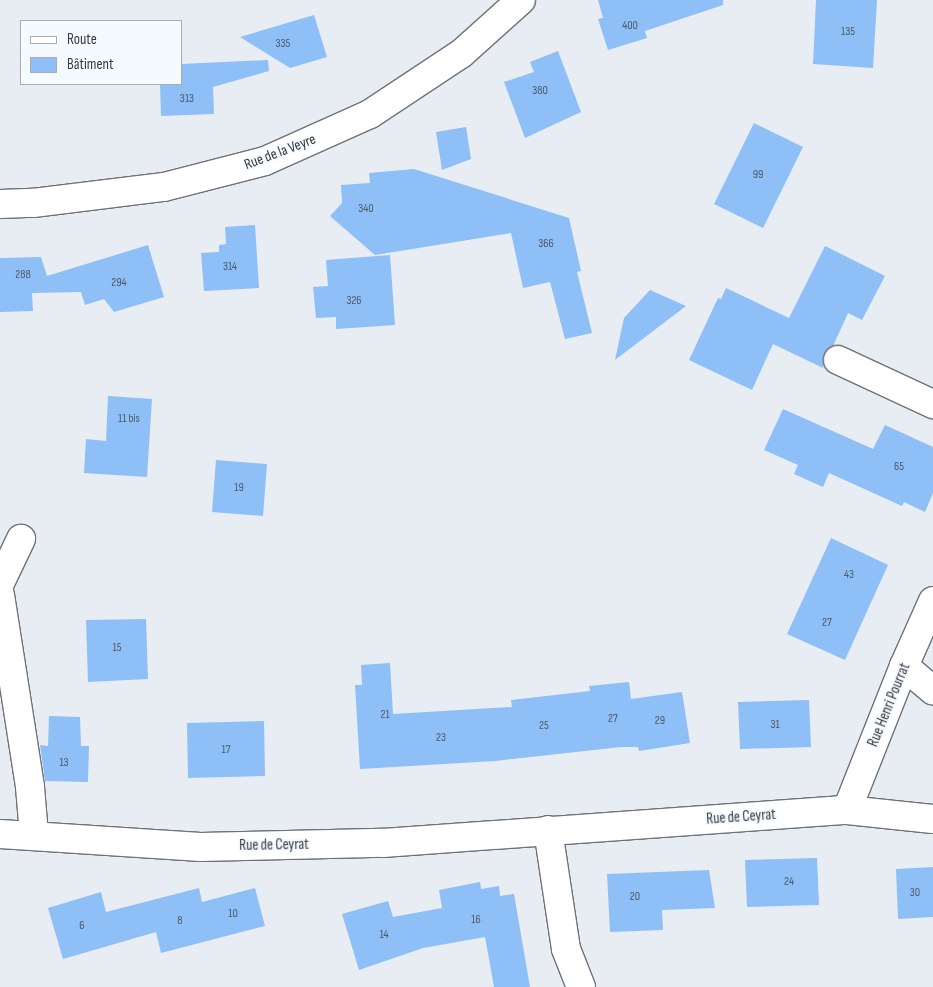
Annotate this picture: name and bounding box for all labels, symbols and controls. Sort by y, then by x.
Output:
house number: 400 [622,19,638,33]
legend [20,20,182,85]
house number: 135 [841,25,855,39]
text: Route [67,30,97,49]
house number: 335 [276,37,290,51]
text: Bâtiment [67,55,114,74]
house number: 380 [532,84,548,98]
house number: 313 [180,92,194,106]
street label: Rue de la Veyre [242,130,318,174]
house number: 99 [753,168,763,182]
house number: 340 [358,202,374,216]
house number: 366 [538,237,554,251]
house number: 314 [223,260,237,274]
house number: 288 [15,268,31,282]
house number: 294 [111,276,127,290]
house number: 326 [346,294,362,308]
house number: 11 bis [118,412,140,426]
house number: 65 [894,460,904,474]
house number: 19 [234,481,244,495]
house number: 43 [844,568,854,582]
house number: 27 [822,616,832,630]
house number: 15 [112,641,122,655]
street label: Rue Henri Pourrat [864,661,914,749]
house number: 21 [380,708,390,722]
house number: 27 [608,712,618,726]
house number: 29 [655,714,665,728]
house number: 31 [770,718,780,732]
house number: 25 [539,719,549,733]
house number: 23 [436,731,446,745]
house number: 17 [222,743,230,757]
house number: 13 [59,756,69,770]
street label: Rue de Ceyrat [706,806,776,828]
street label: Rue de Ceyrat [239,835,309,855]
house number: 24 [784,875,794,889]
house number: 30 [910,886,920,900]
house number: 20 [630,890,640,904]
house number: 10 [228,907,238,921]
house number: 16 [471,913,481,927]
house number: 8 [177,914,183,928]
house number: 6 [79,919,85,933]
house number: 14 [379,928,389,942]

